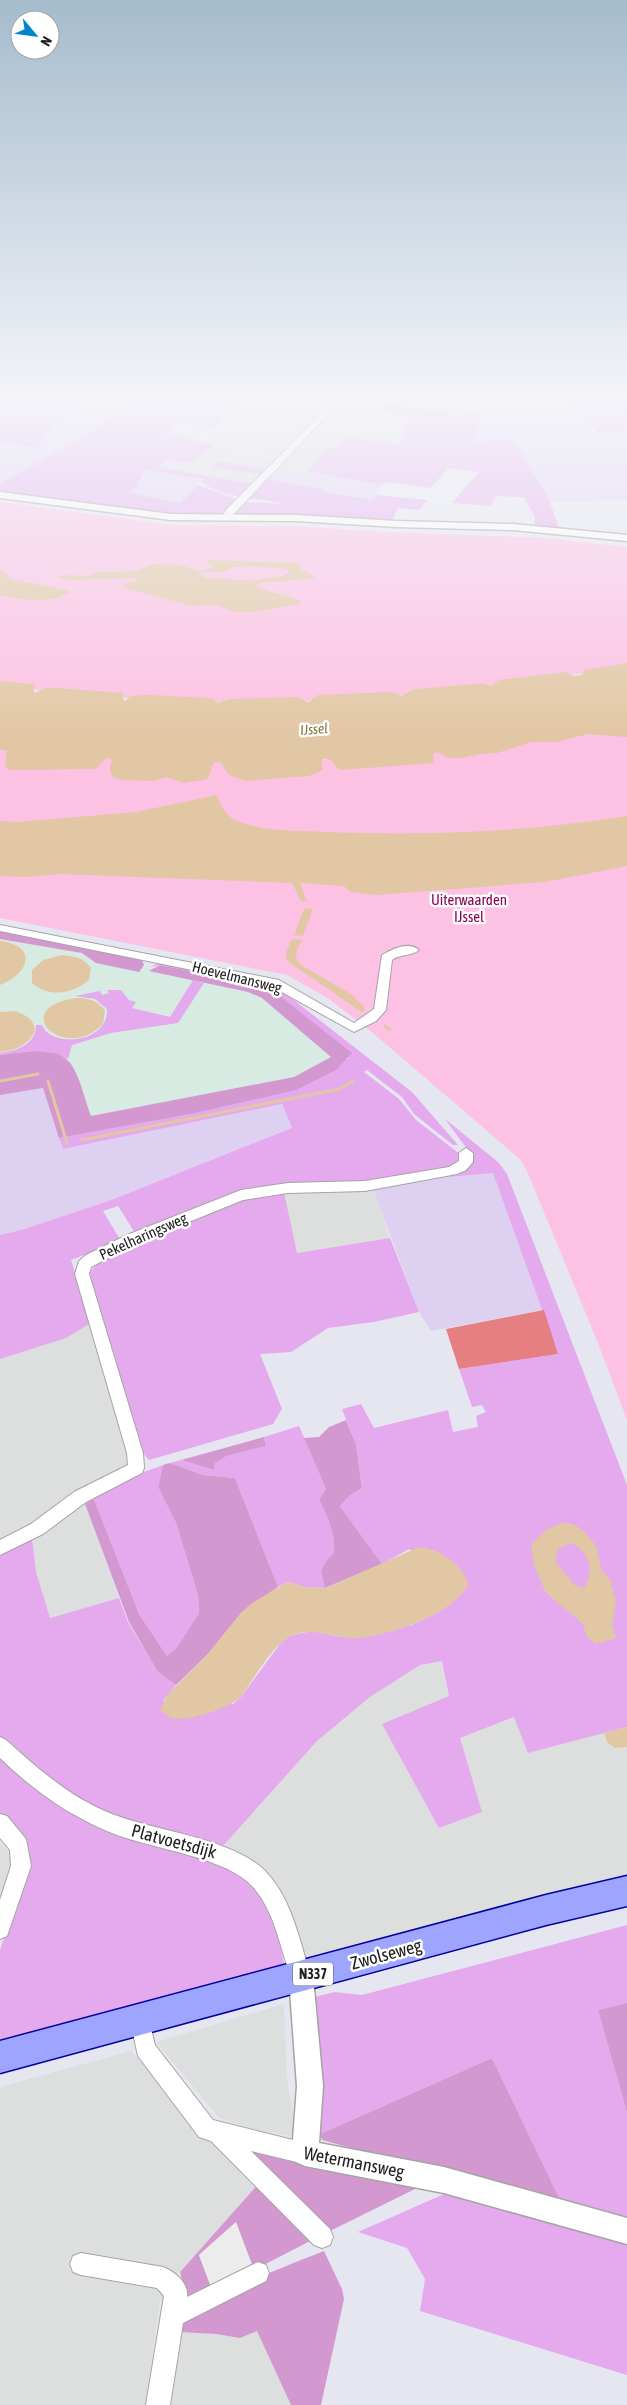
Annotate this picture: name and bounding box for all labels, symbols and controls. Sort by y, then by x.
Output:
north arrow [10,10,60,60]
text: N [37,34,55,49]
water label: IJssel [299,720,329,738]
park label: Uiterwaarden IJssel [431,891,507,925]
street label: Hoevelmansweg [190,958,284,996]
street label: Pekelharingsweg [96,1209,190,1263]
street label: Platvoetsdijk [129,1820,219,1862]
street label: Zwolseweg [348,1934,424,1974]
road number: N337 [293,1962,333,1986]
street label: Wetermansweg [302,2142,406,2182]

